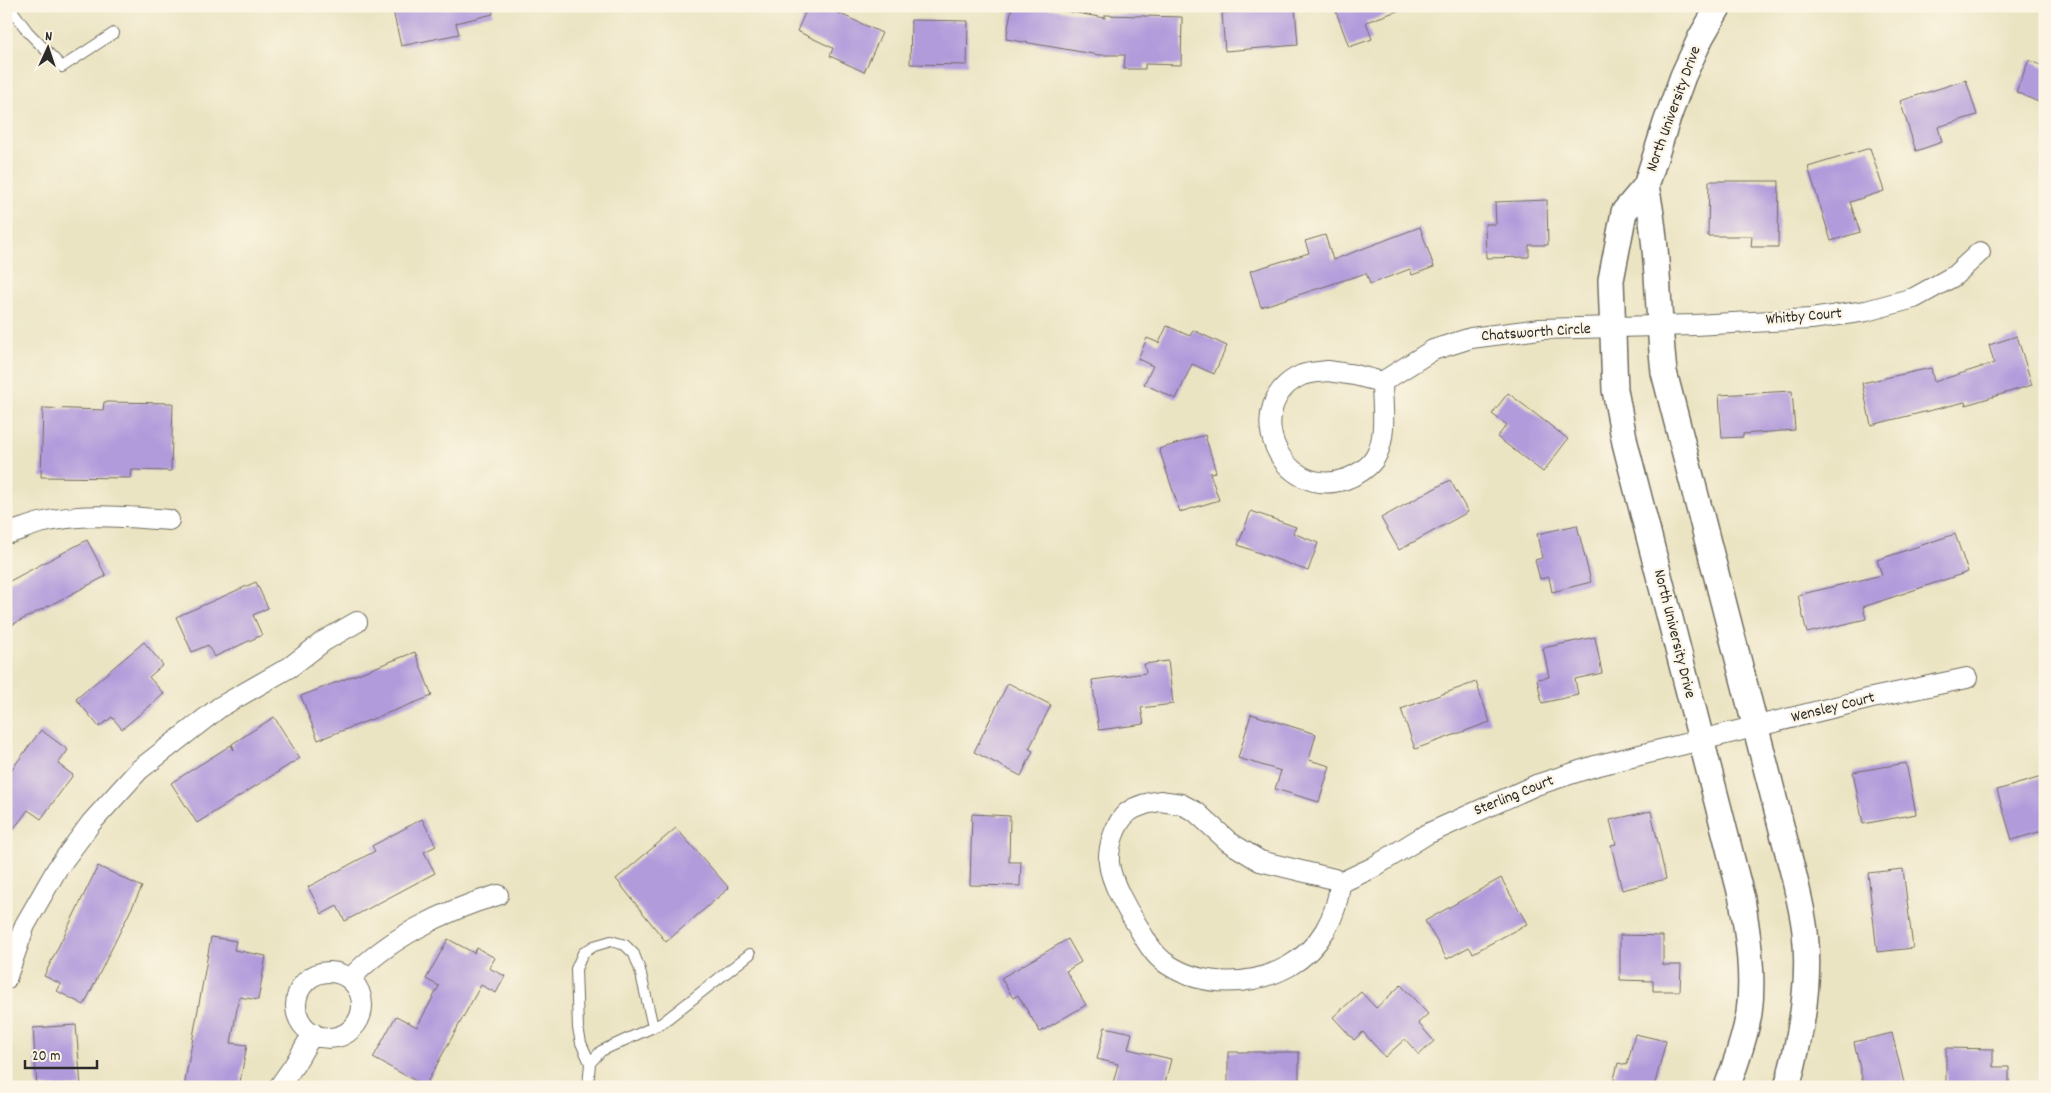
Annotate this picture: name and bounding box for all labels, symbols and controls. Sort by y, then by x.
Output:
north arrow [22,22,72,72]
text: N [45,27,53,47]
street label: North University Drive [1641,43,1707,175]
street label: Whitby Court [1765,302,1843,332]
street label: Chatsworth Circle [1480,318,1592,348]
street label: North University Drive [1647,567,1701,701]
street label: Wensley Court [1789,687,1877,729]
street label: Sterling Court [1471,769,1558,822]
scale bar [25,1038,98,1070]
text: 20 m [32,1046,60,1068]

